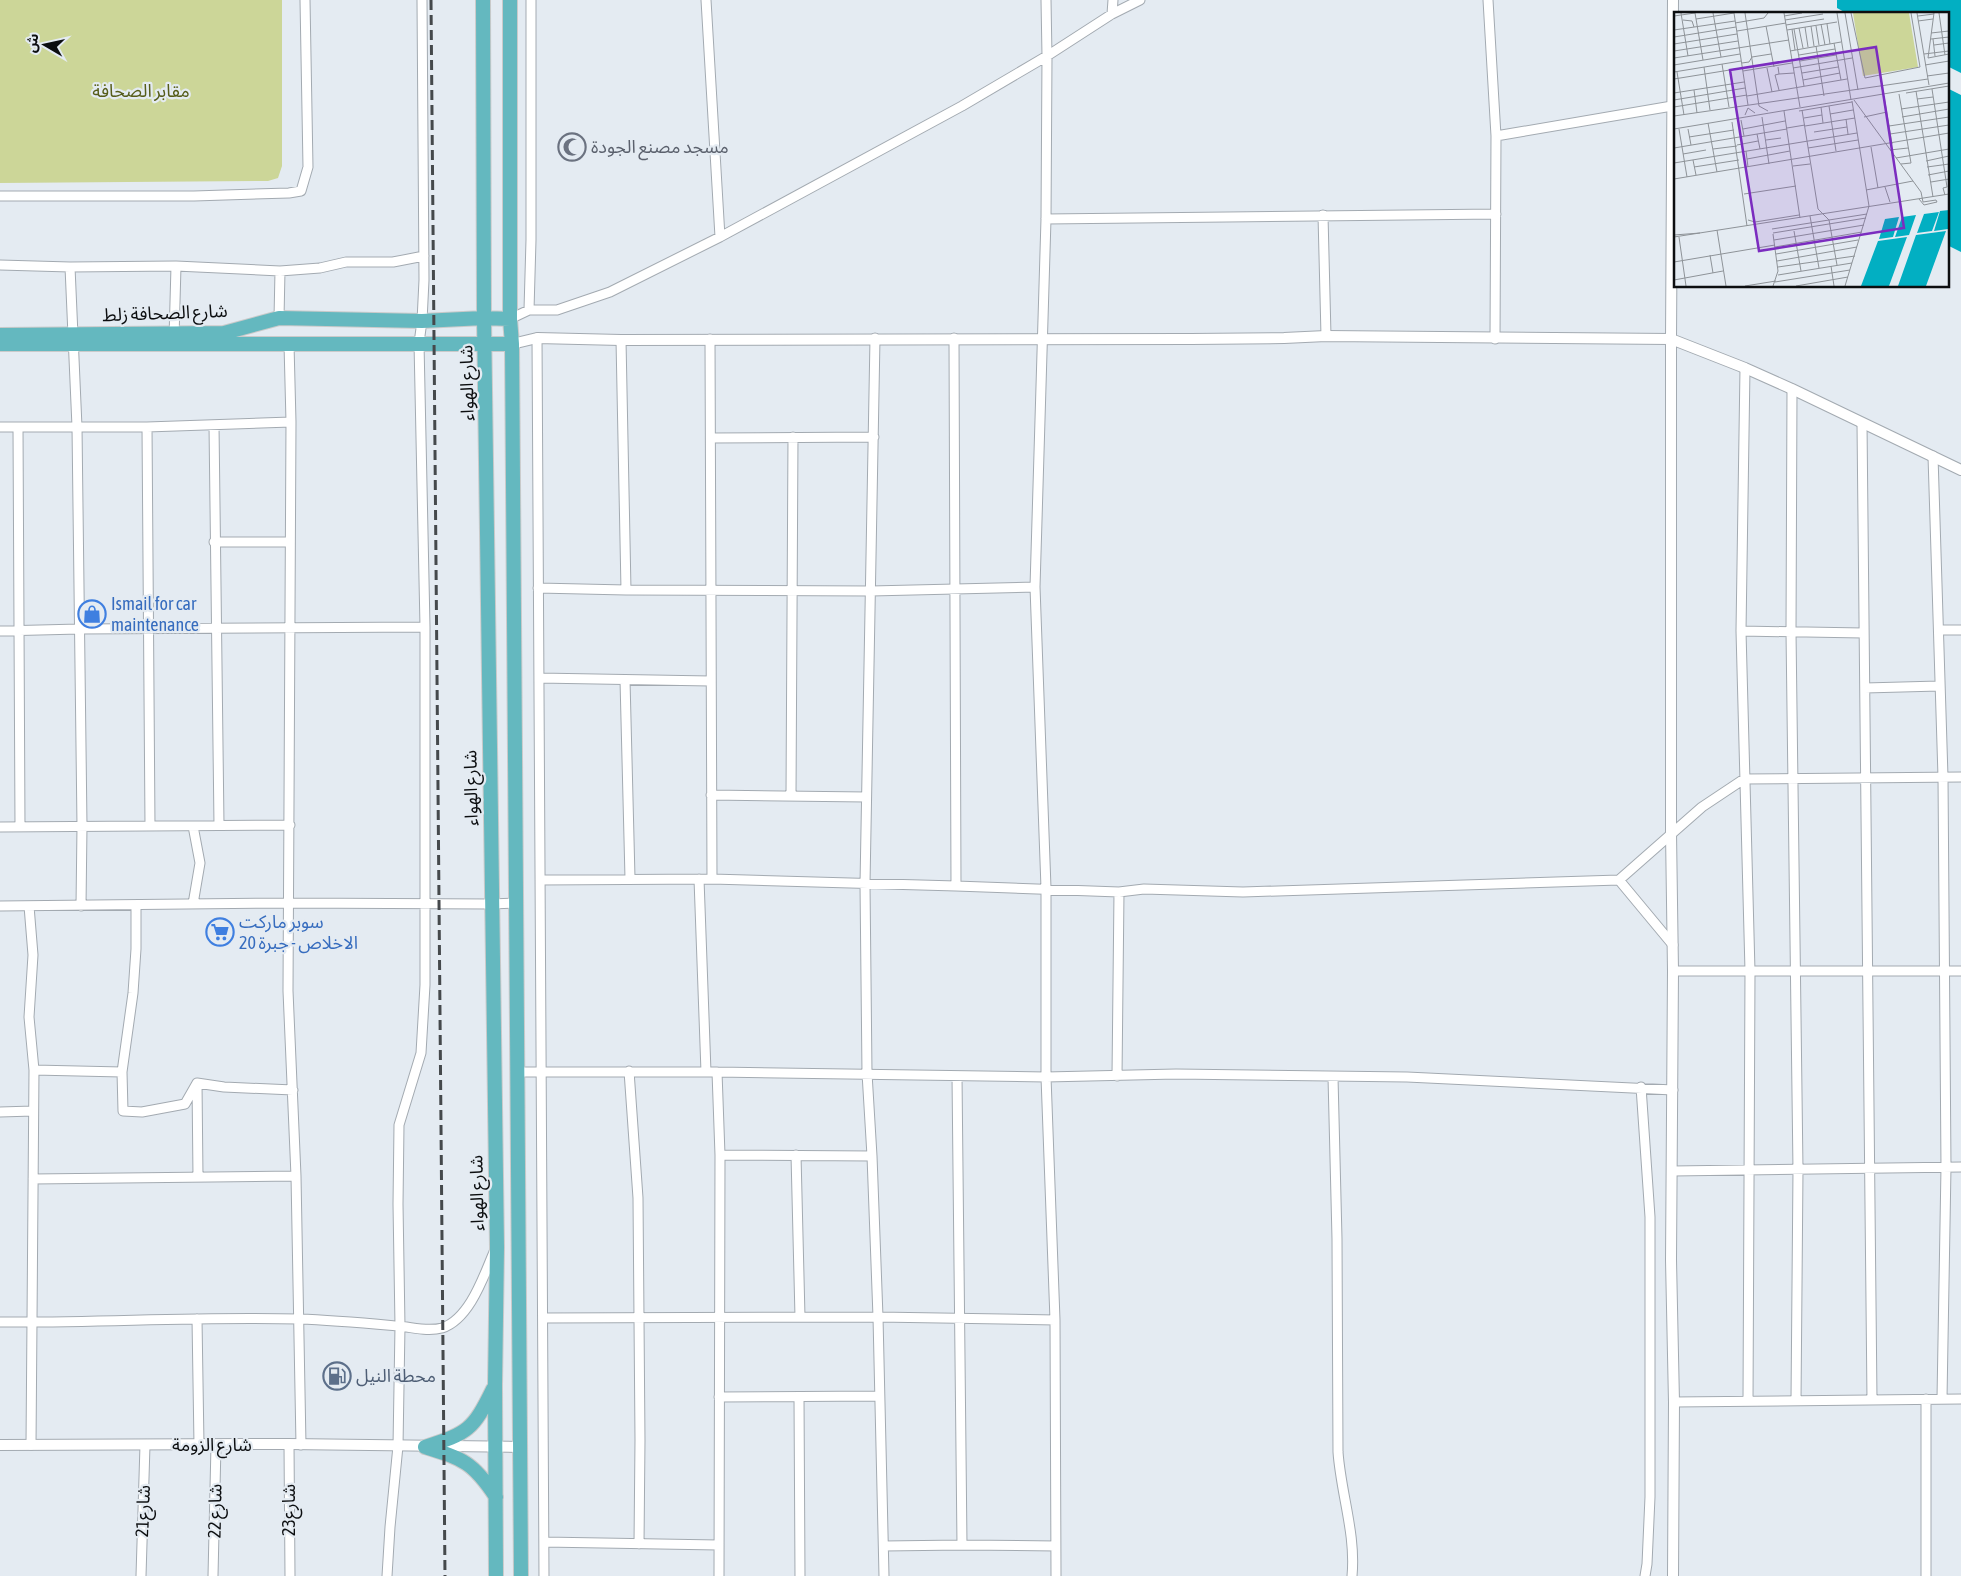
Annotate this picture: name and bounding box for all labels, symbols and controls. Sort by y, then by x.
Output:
inset map [1674,12,1948,288]
north arrow [20,20,70,70]
text: ش [23,32,42,54]
park label: مقابر الصحافة [92,80,190,102]
mosque icon: مسجد مصنع الجودة [557,132,587,162]
place label: مسجد مصنع الجودة [591,136,729,161]
street label: شارع الصحافة زلط [102,300,228,329]
street label: شارع الهواء [455,345,482,421]
place label: Ismail for car maintenance [111,593,199,635]
shop icon: Ismail for car maintenance [77,599,107,629]
street label: شارع الهواء [459,750,486,826]
place label: سوبر ماركت الاخلاص - جبرة 20 [239,911,358,954]
supermarket icon: سوبر ماركت الاخلاص - جبرة 20 [205,917,235,947]
street label: شارع الهواء [465,1155,492,1231]
fuel station icon: محطة النيل [322,1361,352,1391]
place label: محطة النيل [356,1365,436,1387]
street label: شارع الزومة [172,1434,252,1459]
street label: شارع 22 [204,1484,229,1538]
street label: شارع23 [278,1484,303,1536]
street label: شارع21 [131,1485,158,1537]

